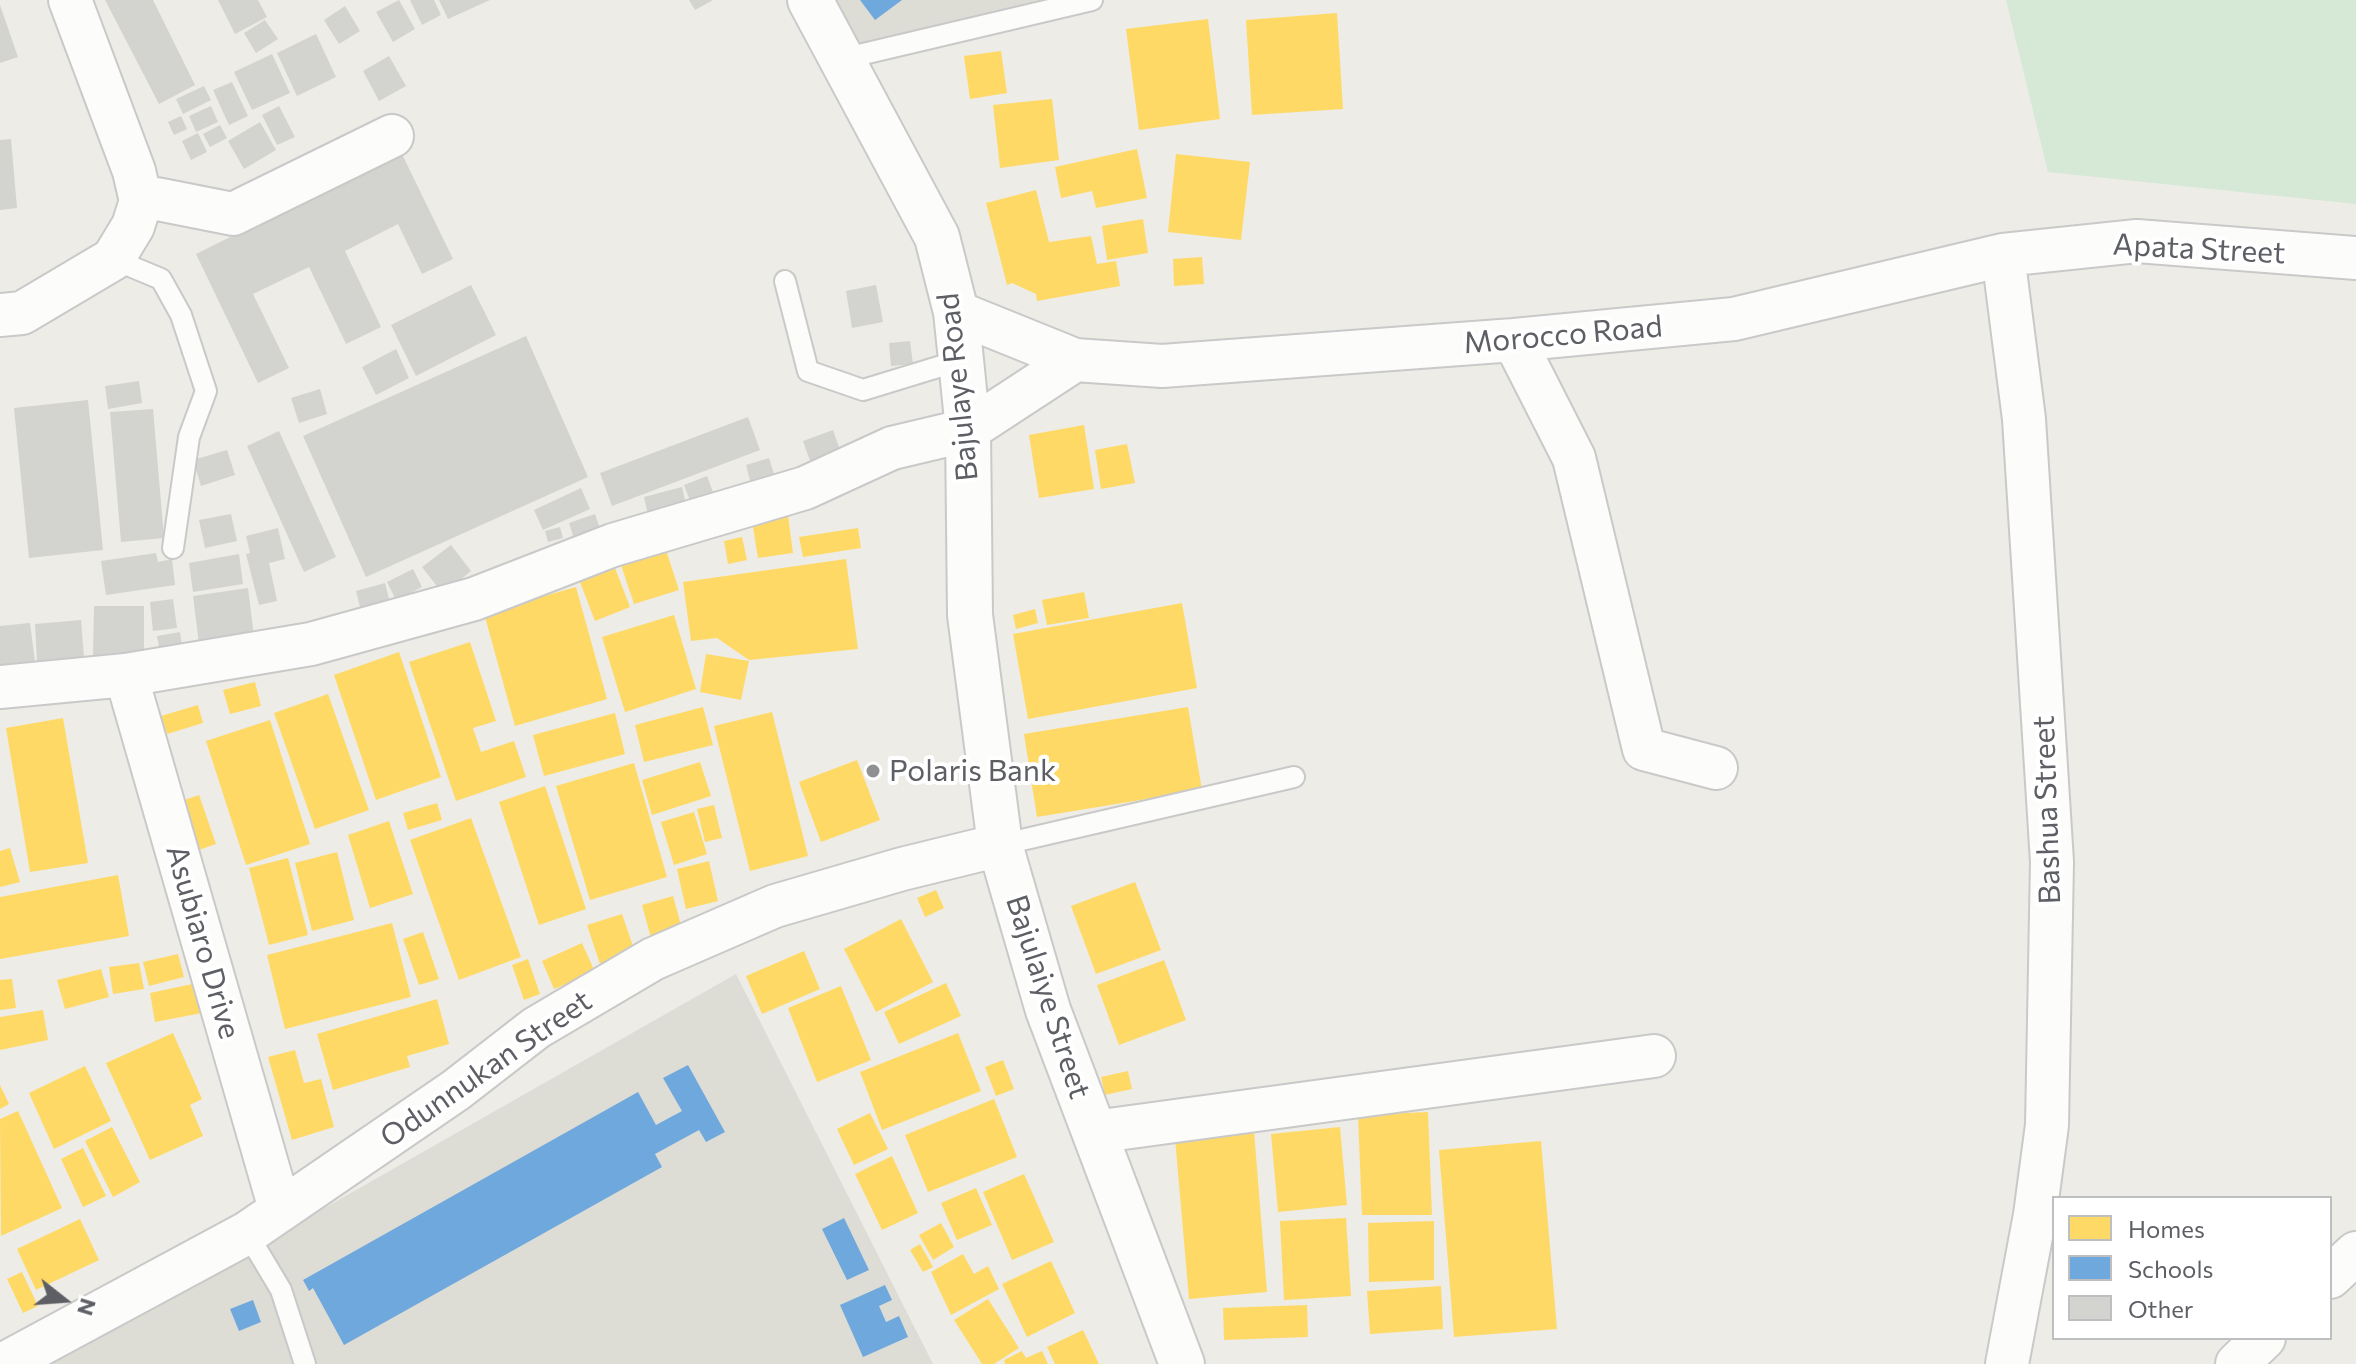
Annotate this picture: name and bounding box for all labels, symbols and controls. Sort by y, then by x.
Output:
street label: Apata Street [2112,227,2286,271]
street label: Bajulaye Road [930,291,986,483]
street label: Morocco Road [1462,308,1664,362]
street label: Bashua Street [2026,715,2068,905]
place label: Polaris Bank [889,753,1056,789]
marker: Polaris Bank [864,762,882,780]
street label: Asubiaro Drive [158,841,248,1043]
street label: Bajulaiye Street [998,891,1098,1103]
street label: Odunnukan Street [374,983,598,1155]
legend [2052,1196,2332,1340]
text: Homes [2128,1214,2205,1243]
text: Schools [2128,1254,2213,1283]
north arrow [24,1260,104,1340]
text: Other [2128,1294,2193,1323]
text: N [72,1295,103,1319]

